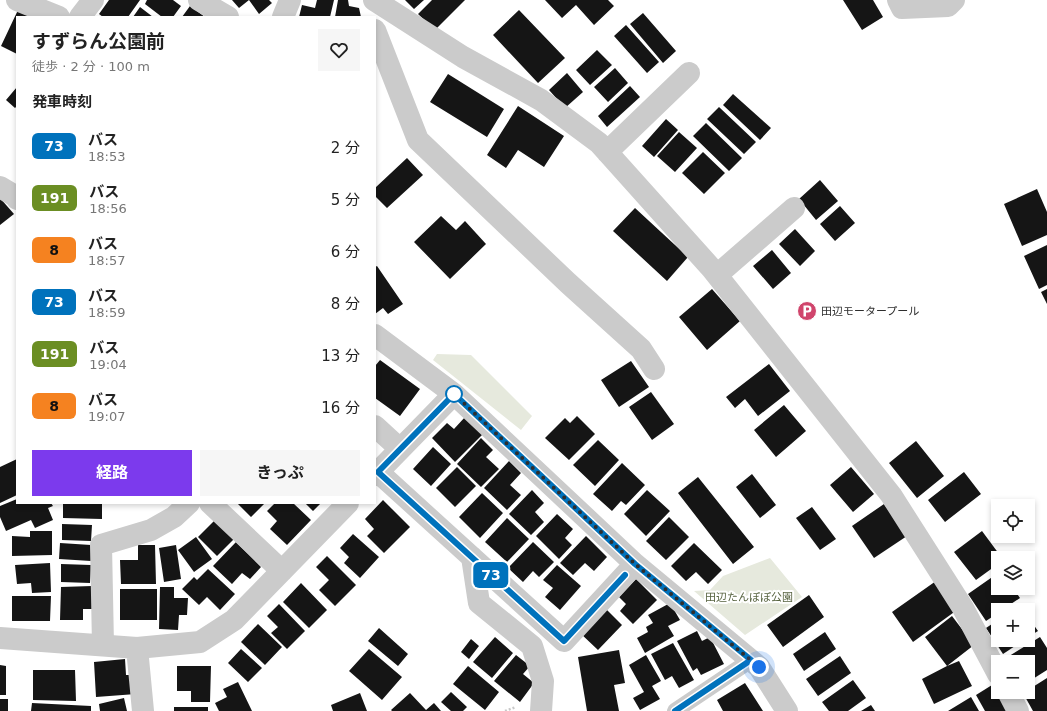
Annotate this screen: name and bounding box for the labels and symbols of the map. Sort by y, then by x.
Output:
parking icon: 田辺モータープール [796,300,818,322]
place label: 田辺モータープール [821,305,919,318]
unlabelled marker [445,385,463,403]
line badge: 73 [473,562,509,588]
park label: 田辺たんぽぽ公園 [705,591,793,604]
your location [749,657,769,677]

